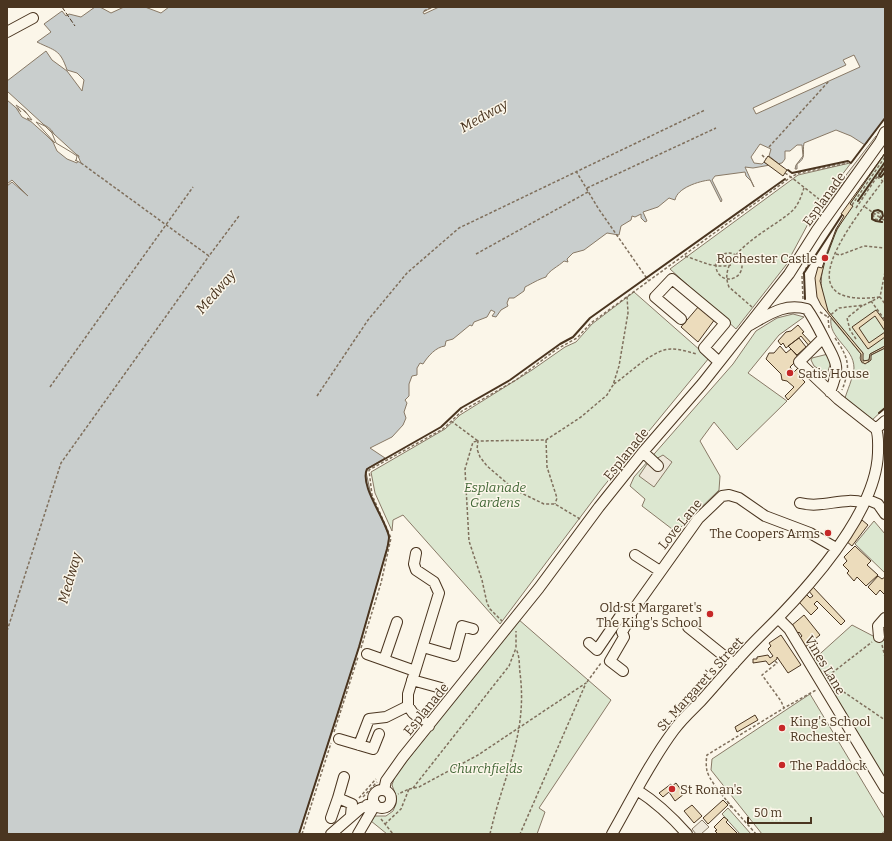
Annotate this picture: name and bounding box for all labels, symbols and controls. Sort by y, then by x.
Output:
water label: Medway [457,95,512,136]
street label: Esplanade [800,169,848,229]
place label: Rochester Castle [717,251,817,266]
marker: Rochester Castle [820,253,830,263]
water label: Medway [192,266,240,317]
place label: Satis House [798,366,869,381]
marker: Satis House [785,368,795,378]
street label: Esplanade [600,425,652,483]
park label: Esplanade Gardens [464,480,527,510]
street label: Love Lane [655,496,705,552]
place label: The Coopers Arms [709,526,820,541]
marker: The Coopers Arms [823,528,833,538]
water label: Medway [55,550,86,606]
place label: Old St Margaret's The King's School [596,600,702,630]
marker: Old St Margaret's The King's School [705,609,715,619]
street label: Vines Lane [802,633,848,697]
street label: St. Margaret's Street [654,634,746,734]
street label: Esplanade [400,680,452,738]
place label: King's School Rochester [790,714,871,744]
marker: King's School Rochester [777,723,787,733]
place label: The Paddock [790,758,867,773]
marker: The Paddock [777,760,787,770]
park label: Churchfields [449,761,523,776]
place label: St Ronan's [680,782,742,797]
marker: St Ronan's [667,784,677,794]
scale bar [748,799,811,825]
text: 50 m [754,806,783,820]

